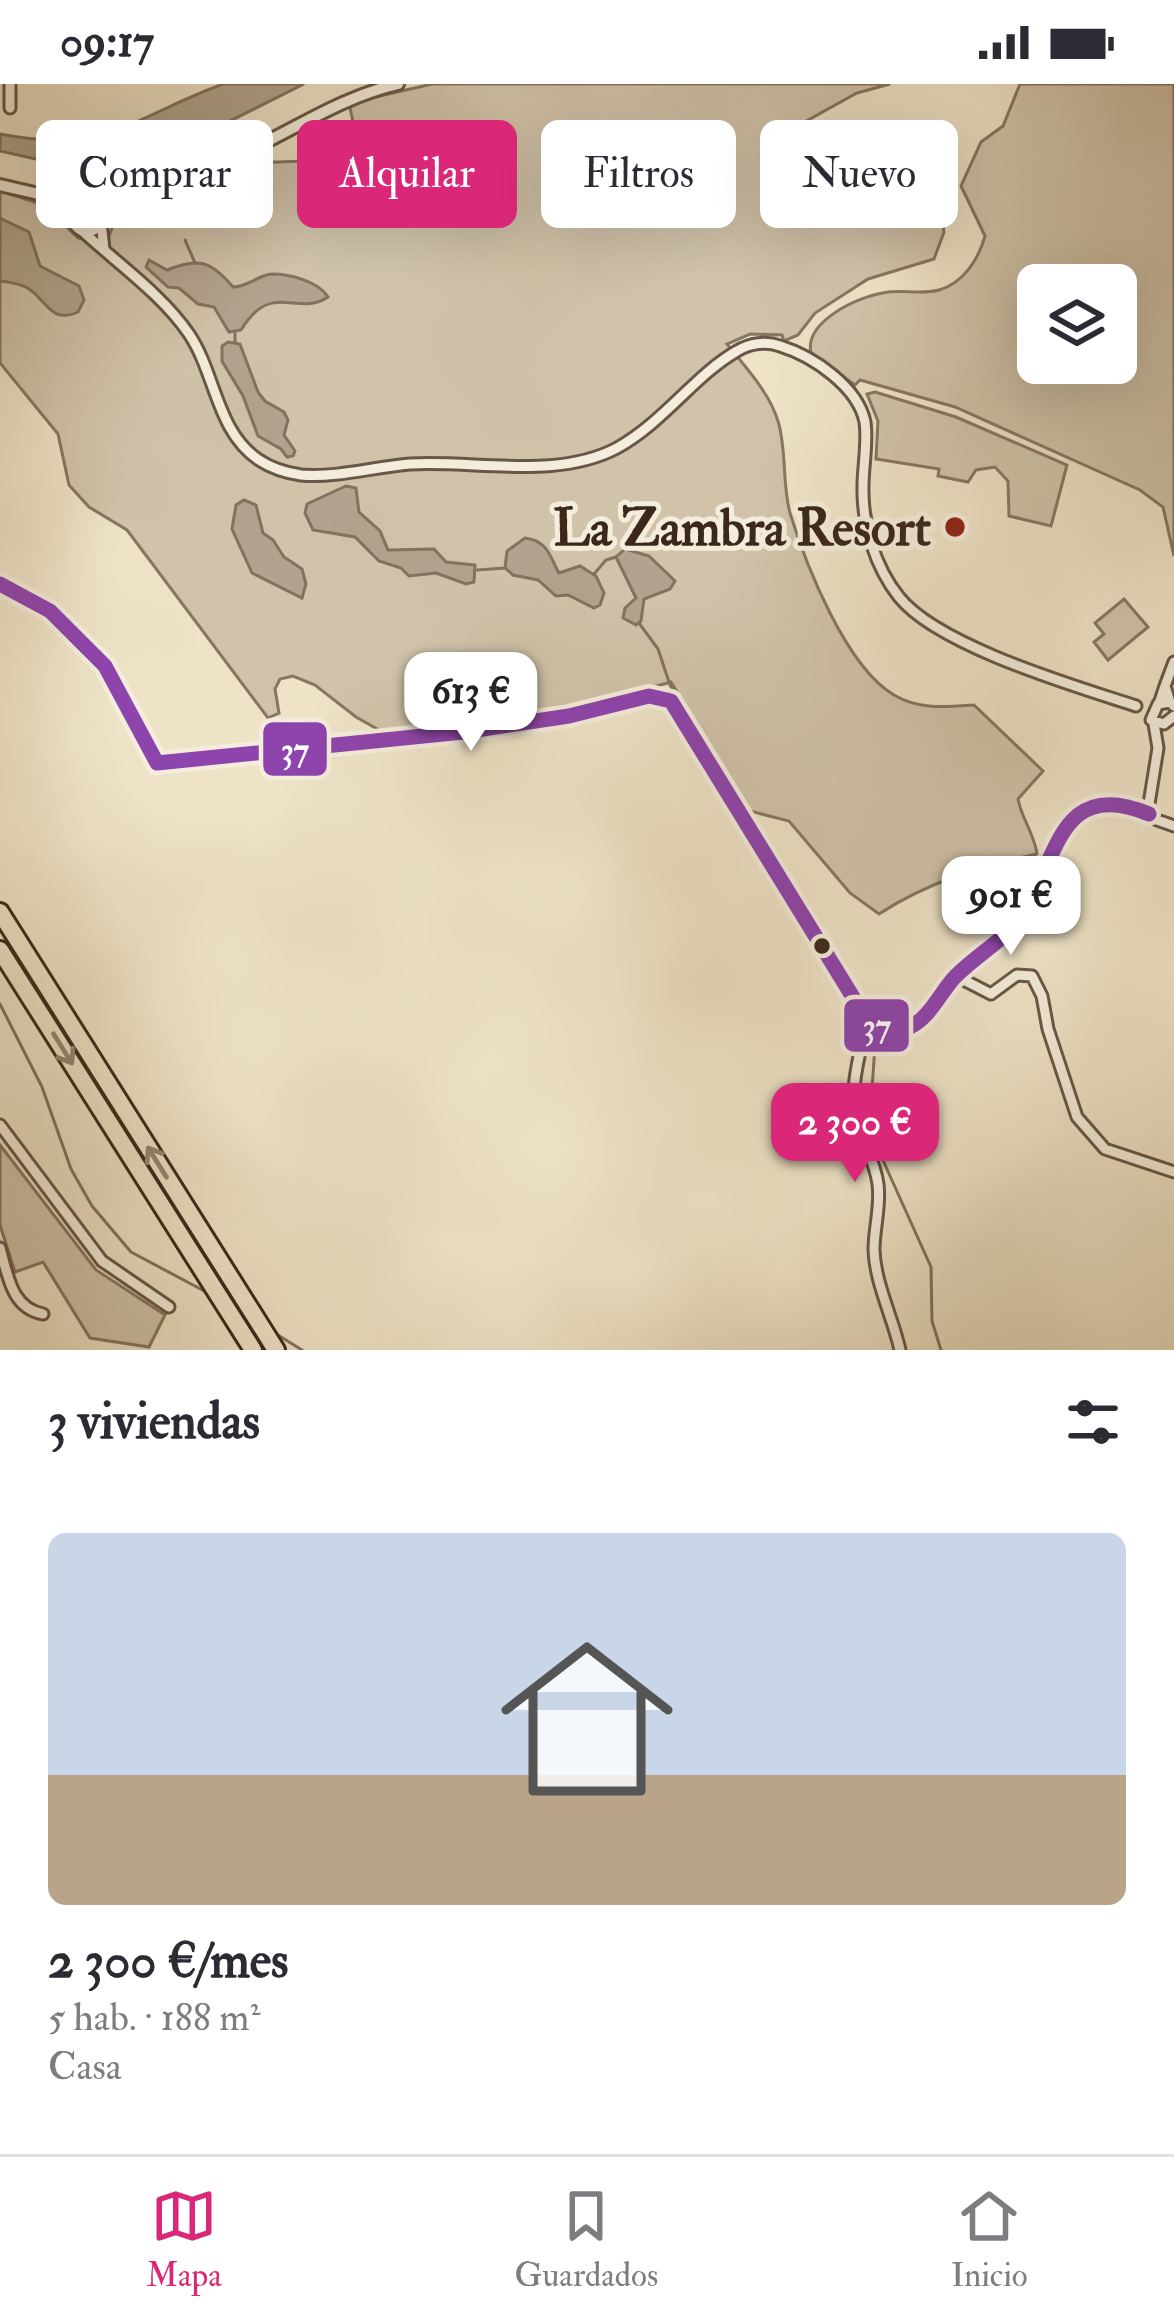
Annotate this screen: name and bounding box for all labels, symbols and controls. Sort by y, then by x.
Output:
text: 09:17 [60,14,154,70]
chip: Comprar [36,120,273,228]
chip: Alquilar [297,120,517,228]
chip: Filtros [541,120,736,228]
chip: Nuevo [760,120,958,228]
map controls [1017,264,1137,384]
button: layers [1017,264,1137,384]
place label: La Zambra Resort [553,497,931,561]
marker: La Zambra Resort [942,514,968,540]
pin: 613 € [387,652,555,754]
text: 613 € [431,666,511,715]
line badge: 37 [261,720,329,778]
text: 37 [281,730,310,771]
pin: 901 € [927,856,1095,958]
text: 901 € [969,870,1053,919]
unlabelled marker [811,935,833,957]
line badge: 37 [842,997,911,1054]
text: 37 [863,1006,892,1047]
one-way arrow [50,1031,75,1065]
pin: 2 300 € [744,1083,966,1185]
text: 2 300 € [798,1097,912,1146]
one-way arrow [145,1146,169,1180]
icon: filters [1060,1389,1126,1455]
text: 3 viviendas [48,1390,260,1454]
icon: home [479,1611,695,1827]
text: 2 300 €/mes [48,1929,288,1993]
text: 5 hab. · 188 m² [48,1993,261,2042]
text: Casa [48,2042,122,2091]
tab: Mapa [146,2183,222,2296]
tab: Guardados [515,2183,658,2296]
tab: Inicio [951,2183,1028,2296]

